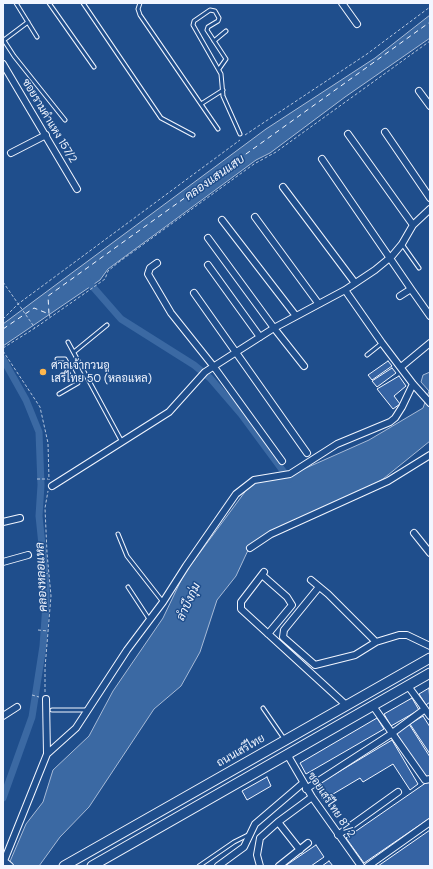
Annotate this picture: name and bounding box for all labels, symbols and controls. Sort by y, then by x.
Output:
street label: ซอยรามคำแหง 157/2 [19,77,79,165]
water label: คลองแสนแสบ [182,152,248,204]
place label: ศาลเจ้ากวนอู เสรีไทย 50 (หลอแหล) [51,359,152,385]
marker: ศาลเจ้ากวนอู เสรีไทย 50 (หลอแหล) [38,367,48,377]
water label: คลองหลอแหล [33,542,51,612]
water label: ลำบึงกุ่ม [174,581,204,623]
street label: ถนนเสรีไทย [215,732,267,770]
street label: ซอยเสรีไทย 81/2 [304,770,358,840]

